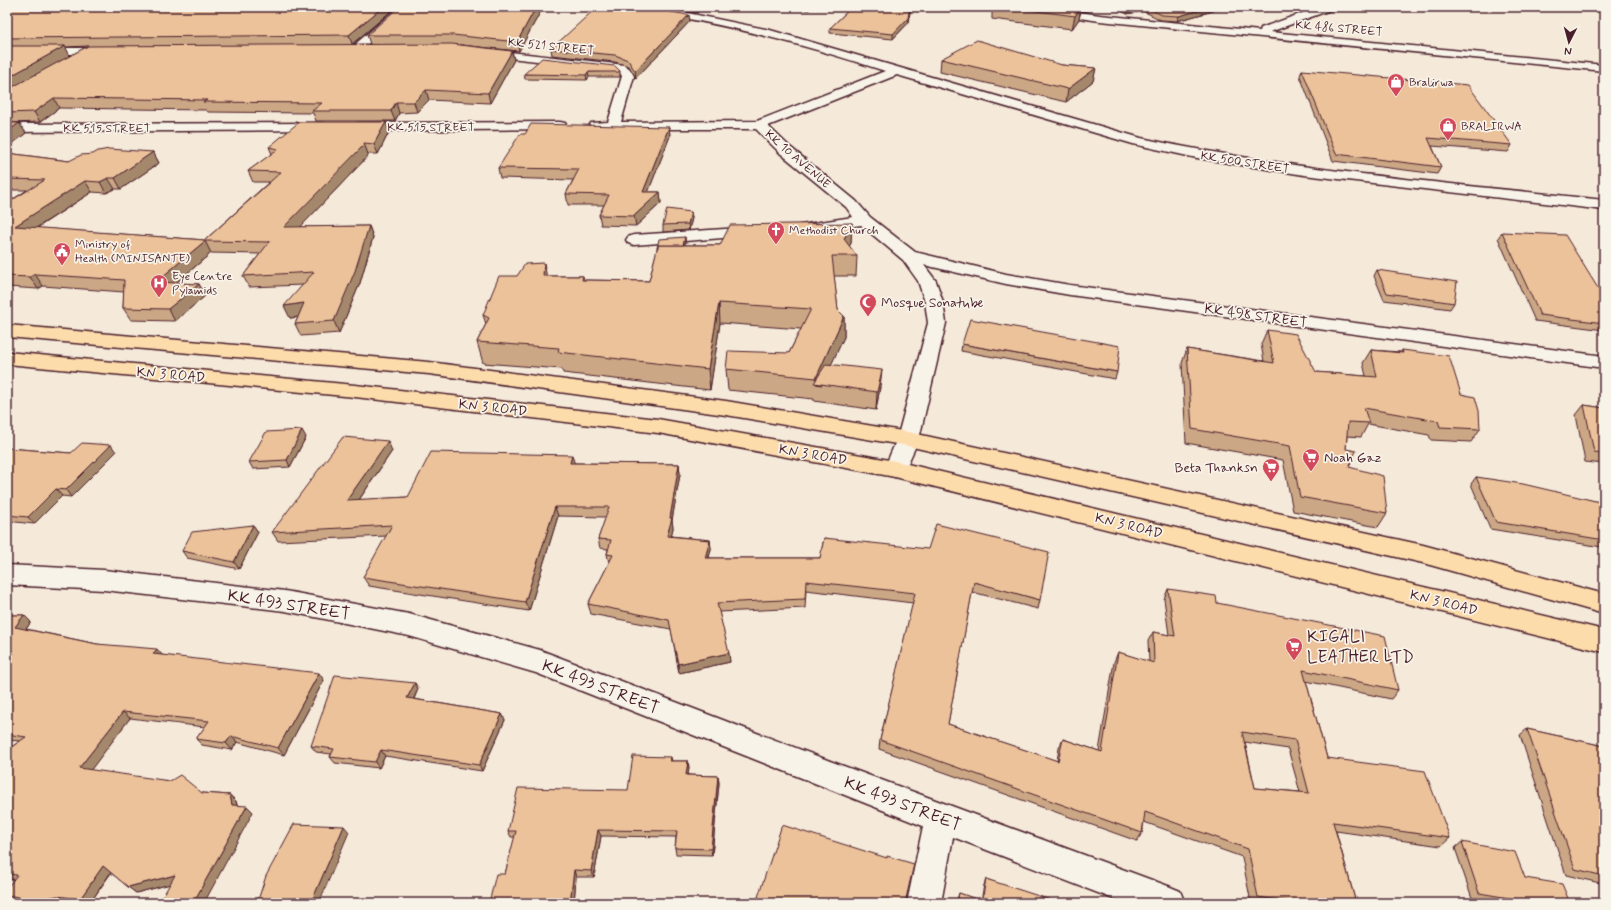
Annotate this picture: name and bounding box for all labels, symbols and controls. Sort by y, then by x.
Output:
street label: KK 486 STREET [1295,17,1383,41]
north arrow [1549,22,1589,62]
street label: KK 521 STREET [507,35,595,59]
text: N [1564,44,1572,58]
shop icon: Bralirwa [1386,72,1406,97]
place label: Bralirwa [1409,75,1454,91]
shop icon: BRALIRWA [1438,116,1458,141]
place label: BRALIRWA [1461,119,1522,135]
street label: KK 515 STREET [387,120,475,136]
street label: KK 515 STREET [63,121,151,137]
street label: KK 10 AVENUE [761,127,834,193]
street label: KK 500 STREET [1199,148,1290,178]
church icon: Methodist Church [766,220,786,245]
place label: Methodist Church [789,223,879,239]
place label: Ministry of Health (MINISANTE) [75,237,191,267]
public building icon: Ministry of Health (MINISANTE) [52,241,72,266]
place label: Eye Centre Pylamids [172,269,232,299]
hospital icon: Eye Centre Pylamids [149,273,169,298]
mosque icon: Mosque Sonatube [858,292,878,317]
place label: Mosque Sonatube [881,294,984,312]
street label: KK 498 STREET [1203,300,1308,332]
street label: KN 3 ROAD [136,363,206,387]
street label: KN 3 ROAD [458,395,528,421]
street label: KN 3 ROAD [777,440,848,470]
supermarket icon: Noah Gaz [1301,447,1321,472]
place label: Noah Gaz [1324,449,1382,467]
supermarket icon: Beta Thanksn [1261,457,1281,482]
place label: Beta Thanksn [1174,459,1258,477]
street label: KN 3 ROAD [1093,509,1164,543]
street label: KK 493 STREET [226,584,352,626]
street label: KN 3 ROAD [1408,586,1479,620]
place label: KIGALI LEATHER LTD [1307,626,1414,668]
supermarket icon: KIGALI LEATHER LTD [1284,636,1304,661]
street label: KK 493 STREET [539,655,662,719]
street label: KK 493 STREET [841,772,964,836]

